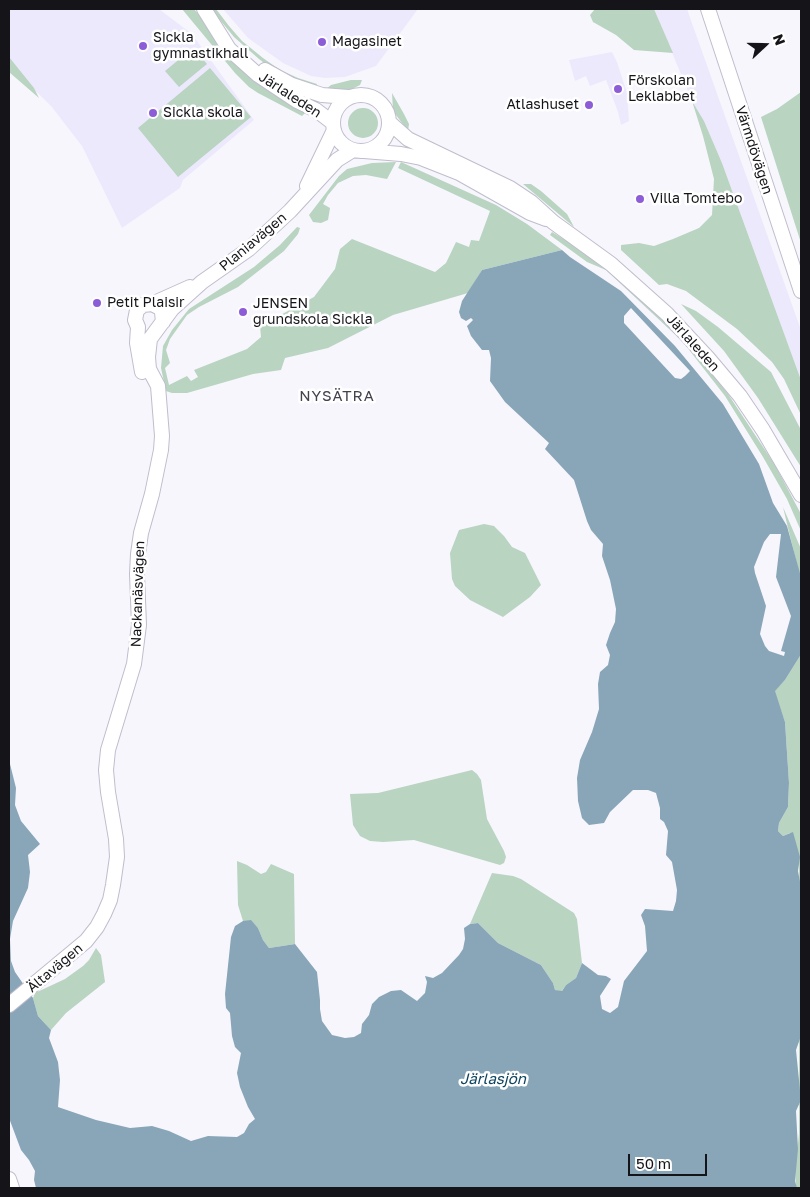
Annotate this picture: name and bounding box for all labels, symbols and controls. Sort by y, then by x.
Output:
north arrow [740,20,790,70]
place label: Sickla gymnastikhall [153,30,249,62]
text: N [770,31,789,47]
place label: Magasinet [332,34,402,50]
marker: Magasinet [316,36,328,48]
marker: Sickla gymnastikhall [137,40,149,52]
street label: Järlaleden [256,69,324,121]
place label: Förskolan Leklabbet [628,73,695,105]
marker: Förskolan Leklabbet [612,83,624,95]
place label: Atlashuset [507,97,579,113]
marker: Atlashuset [583,99,595,111]
street label: Värmdövägen [732,104,776,196]
place label: Sickla skola [163,105,243,121]
marker: Sickla skola [147,107,159,119]
place label: Villa Tomtebo [650,191,742,207]
marker: Villa Tomtebo [634,193,646,205]
street label: Planiavägen [216,209,290,275]
place label: Petit Plaisir [107,295,185,311]
place label: JENSEN grundskola Sickla [253,296,373,328]
marker: Petit Plaisir [91,297,103,309]
marker: JENSEN grundskola Sickla [237,306,249,318]
street label: Järlaleden [663,311,723,375]
district label: NYSÄTRA [298,387,376,405]
street label: Nackanäsvägen [128,540,148,648]
street label: Ältavägen [24,940,86,996]
water label: Järlasjön [460,1070,526,1088]
scale bar [630,1144,709,1176]
text: 50 m [636,1154,671,1172]

